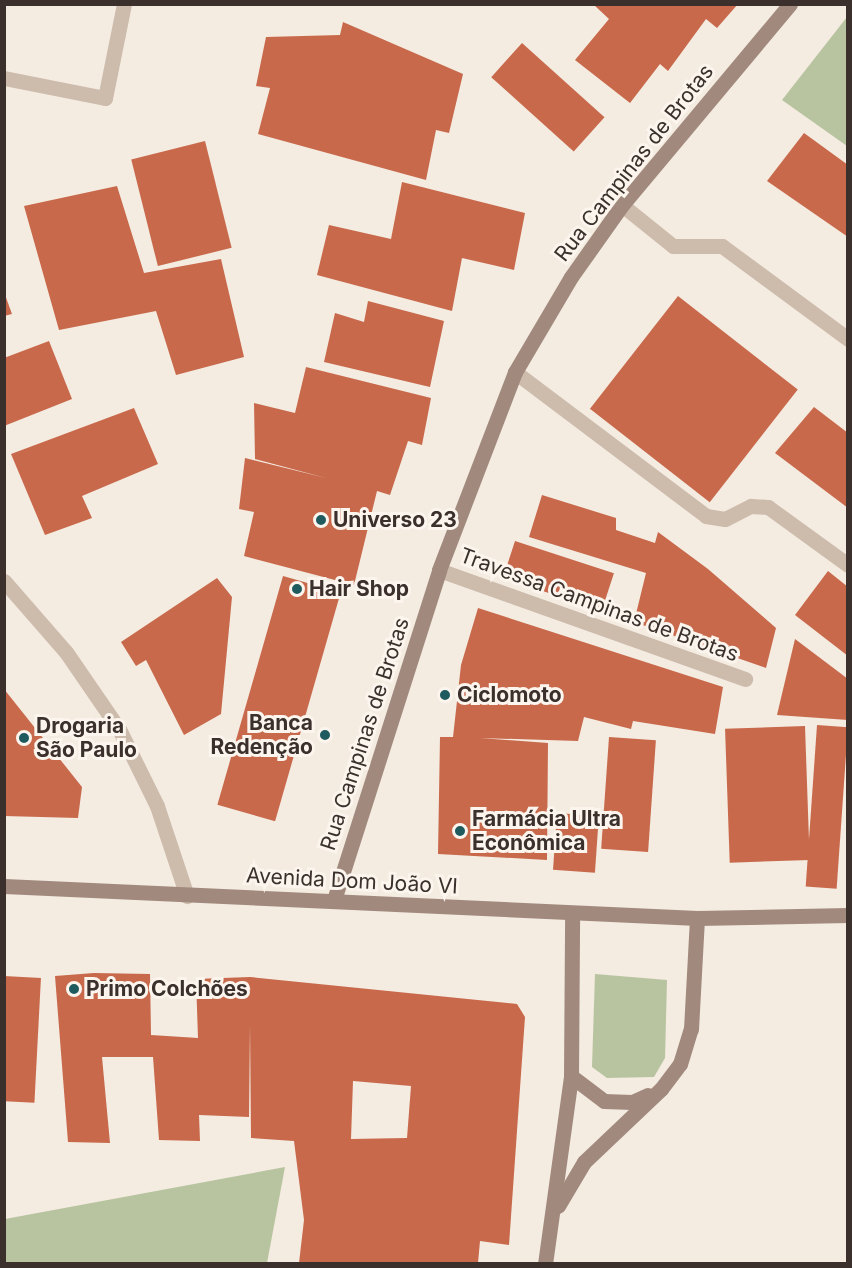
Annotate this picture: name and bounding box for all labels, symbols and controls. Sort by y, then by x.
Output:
street label: Rua Campinas de Brotas [549,59,719,267]
place label: Universo 23 [333,507,457,533]
marker: Universo 23 [314,513,328,527]
street label: Travessa Campinas de Brotas [456,543,742,667]
place label: Hair Shop [309,576,409,602]
marker: Hair Shop [290,582,304,596]
street label: Rua Campinas de Brotas [315,615,415,853]
place label: Ciclomoto [457,682,562,708]
marker: Ciclomoto [438,688,452,702]
place label: Banca Redenção [211,710,313,760]
place label: Drogaria São Paulo [36,713,137,763]
marker: Banca Redenção [318,728,332,742]
marker: Drogaria São Paulo [17,731,31,745]
place label: Farmácia Ultra Econômica [472,806,621,856]
marker: Farmácia Ultra Econômica [453,824,467,838]
street label: Avenida Dom João VI [245,863,459,899]
place label: Primo Colchões [86,976,248,1002]
marker: Primo Colchões [67,982,81,996]

